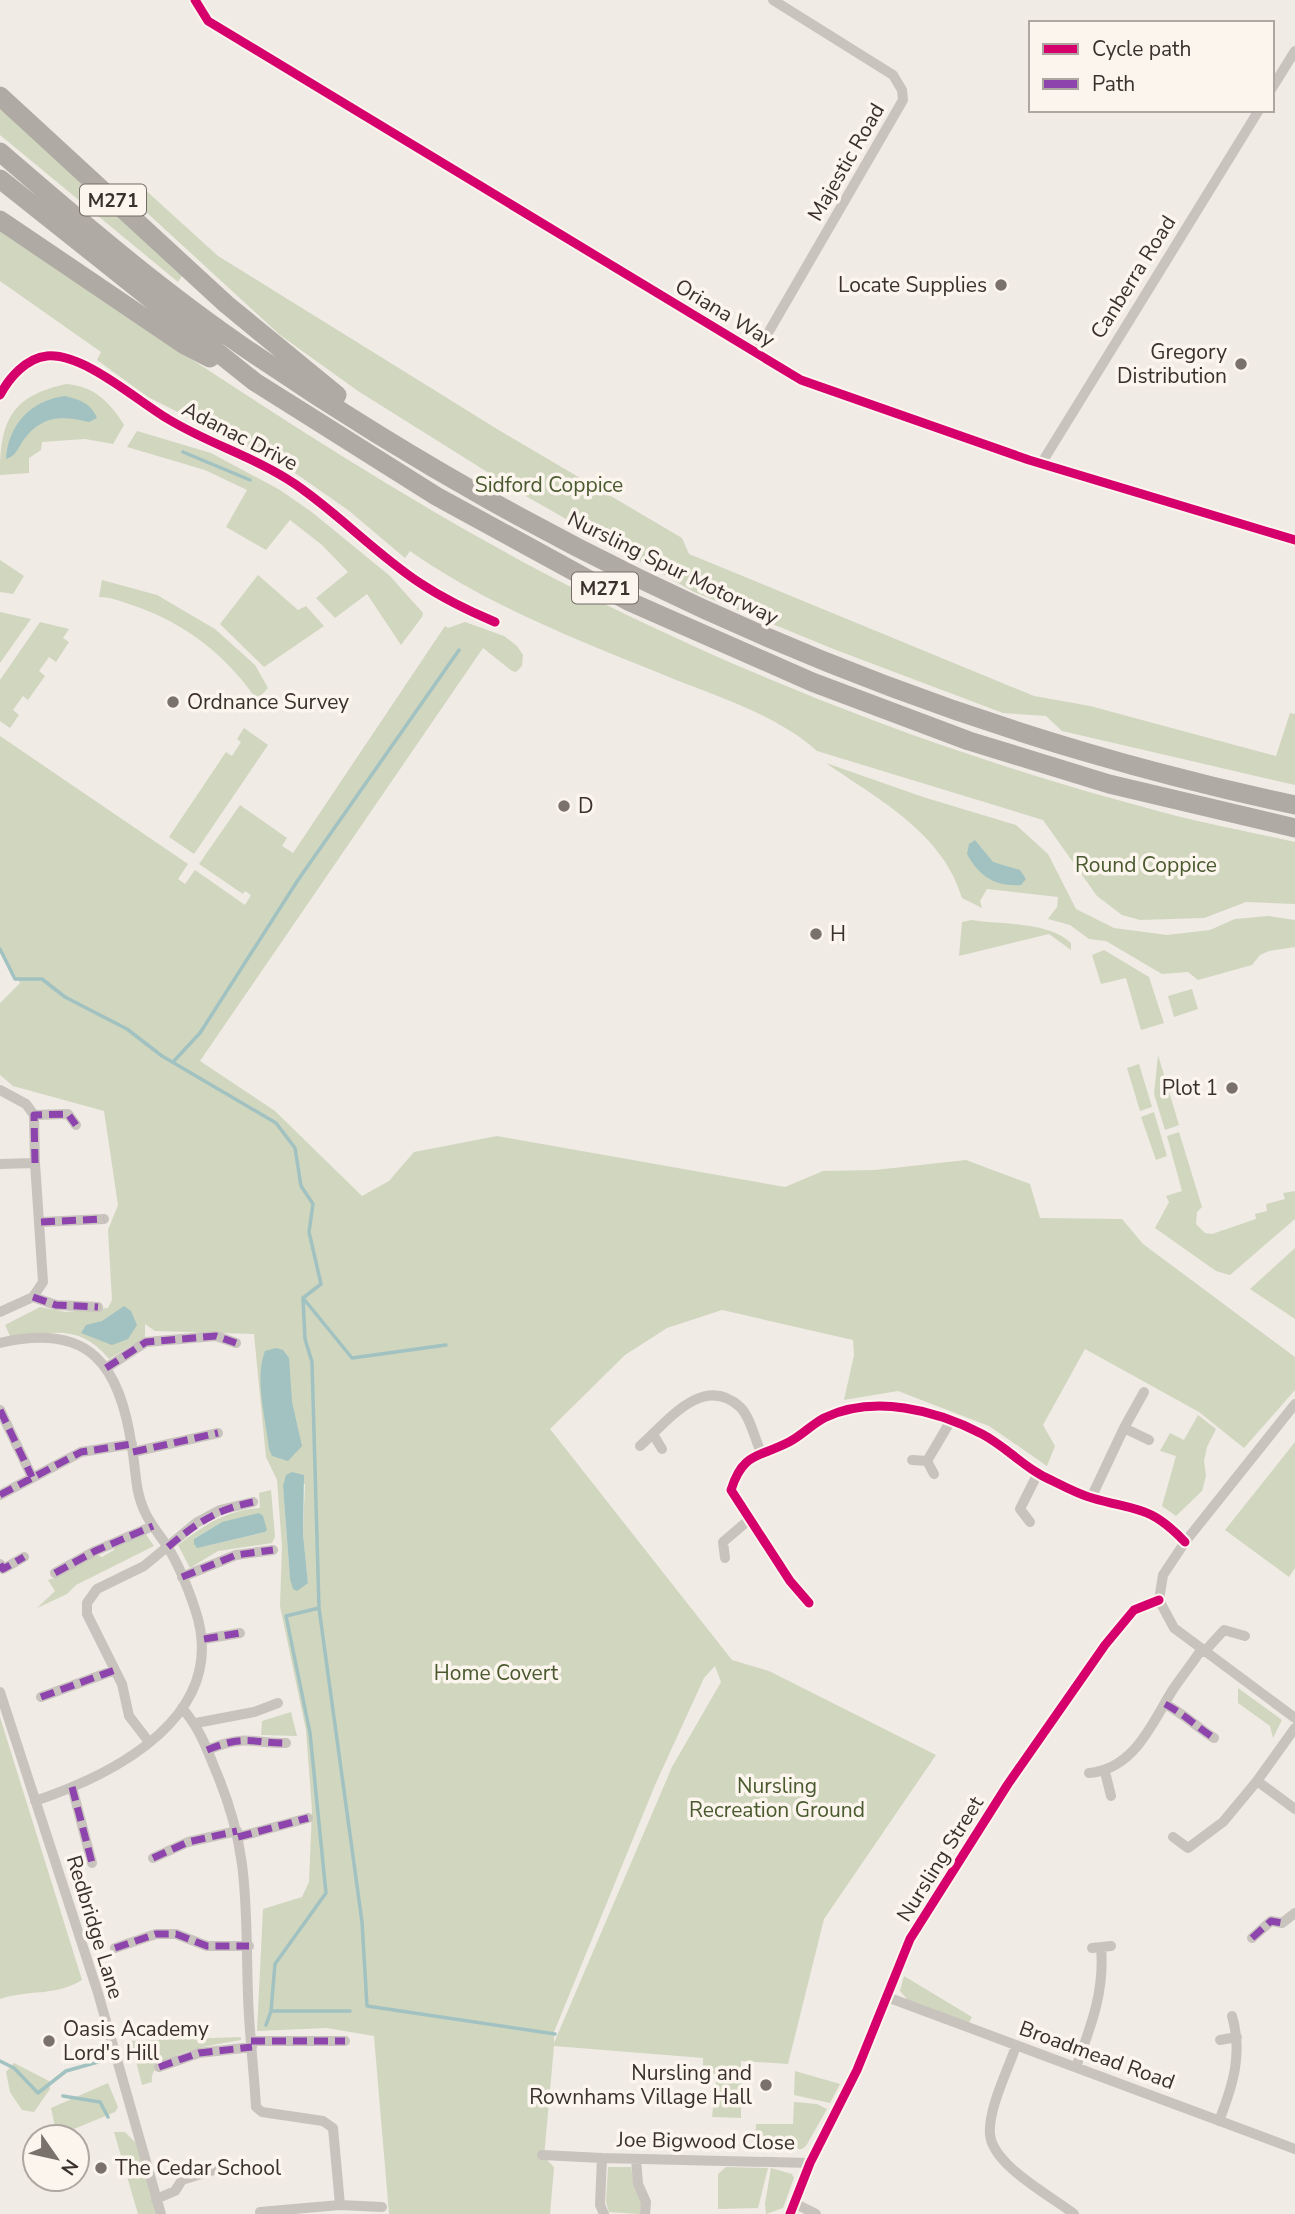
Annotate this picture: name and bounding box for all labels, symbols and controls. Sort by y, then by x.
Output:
legend [1029,21,1274,112]
text: Cycle path [1092,35,1191,63]
text: Path [1092,70,1135,98]
street label: Majestic Road [801,98,891,226]
road number: M271 [80,184,146,216]
street label: Canberra Road [1084,210,1182,344]
place label: Locate Supplies [838,271,987,299]
street label: Oriana Way [670,272,780,354]
marker: Locate Supplies [993,277,1009,293]
place label: Gregory Distribution [1117,338,1227,390]
marker: Gregory Distribution [1233,356,1249,372]
street label: Adanac Drive [177,395,303,477]
park label: Sidford Coppice [475,471,623,499]
street label: Nursling Spur Motorway [563,505,783,631]
road number: M271 [572,572,638,604]
place label: Ordnance Survey [187,688,349,716]
marker: Ordnance Survey [165,694,181,710]
place label: D [578,792,594,820]
marker: D [556,798,572,814]
park label: Round Coppice [1075,851,1217,879]
place label: H [830,920,846,948]
marker: H [808,926,824,942]
place label: Plot 1 [1162,1074,1218,1102]
marker: Plot 1 [1224,1080,1240,1096]
park label: Home Covert [434,1659,559,1687]
park label: Nursling Recreation Ground [689,1772,865,1824]
street label: Nursling Street [890,1790,990,1927]
street label: Redbridge Lane [60,1852,130,2002]
street label: Broadmead Road [1015,2014,1179,2096]
place label: Oasis Academy Lord's Hill [63,2015,209,2067]
marker: Oasis Academy Lord's Hill [41,2033,57,2049]
place label: Nursling and Rownhams Village Hall [529,2059,753,2111]
marker: Nursling and Rownhams Village Hall [758,2077,774,2093]
north arrow [21,2123,91,2193]
street label: Joe Bigwood Close [616,2125,795,2157]
text: N [55,2154,84,2180]
place label: The Cedar School [115,2154,282,2182]
marker: The Cedar School [93,2160,109,2176]

